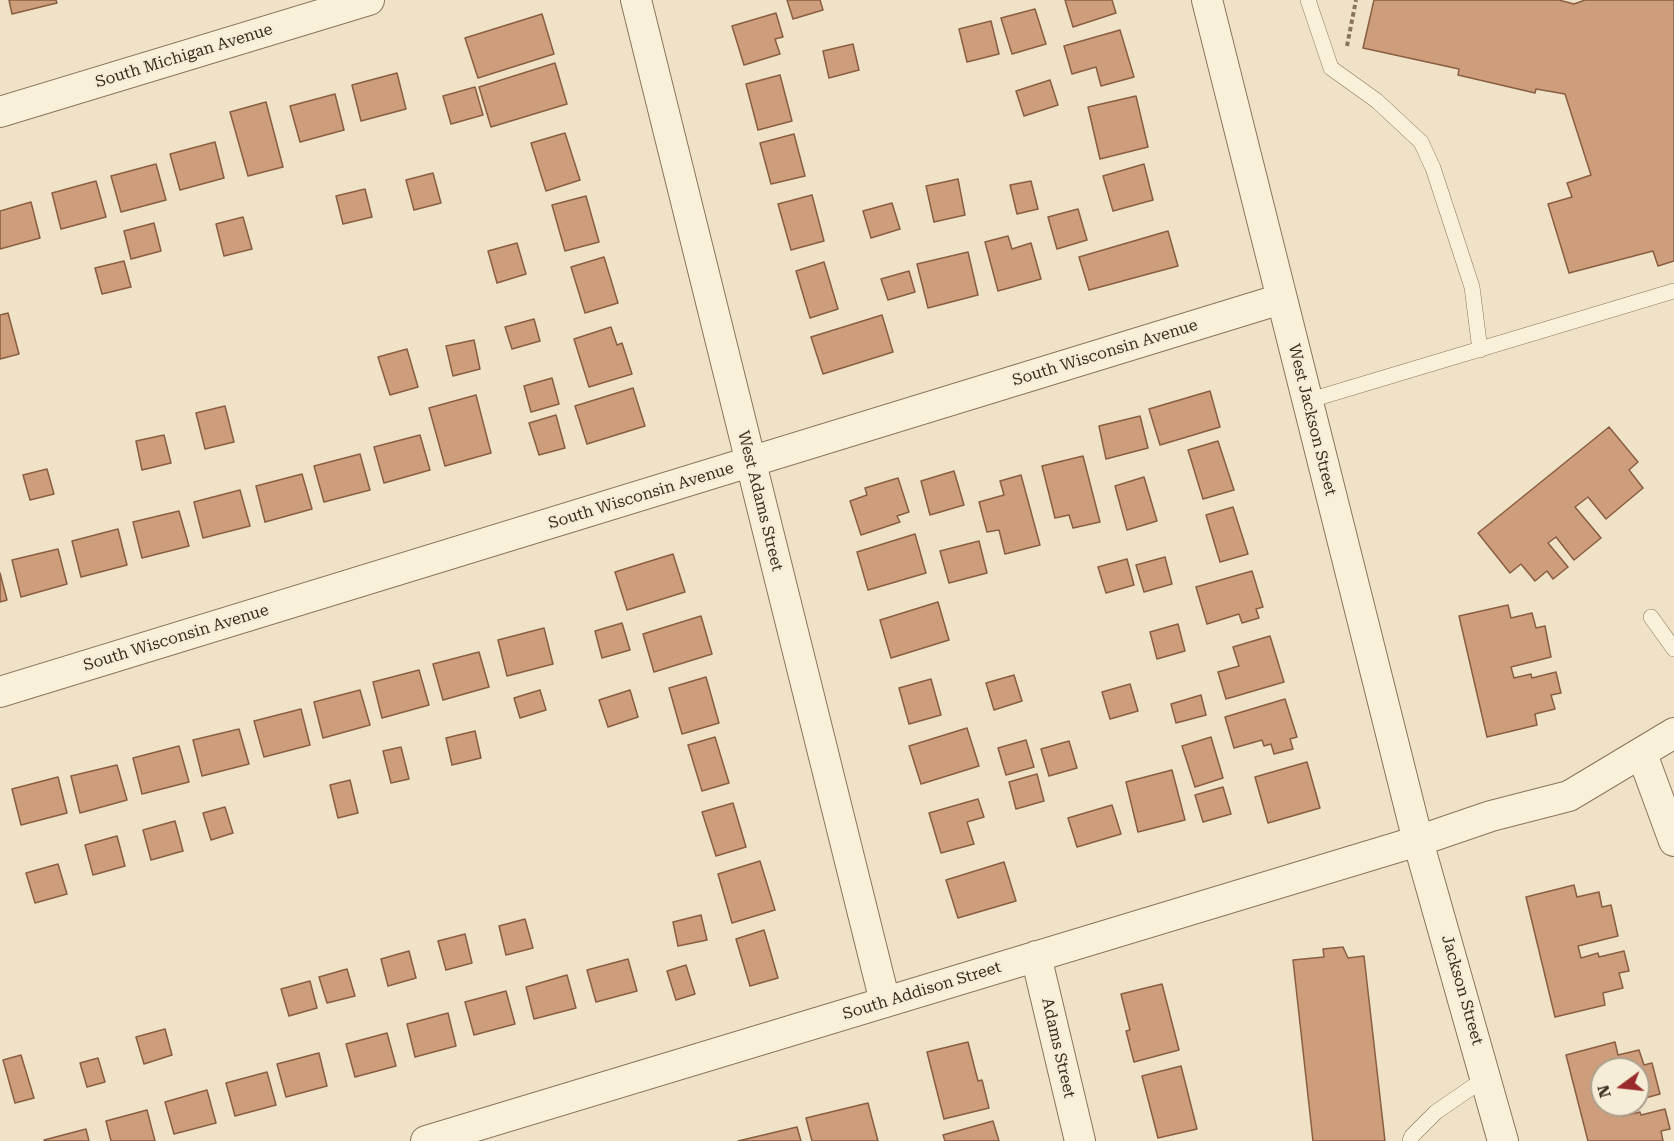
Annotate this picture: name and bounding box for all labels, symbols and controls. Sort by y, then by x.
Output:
street label: South Michigan Avenue [93,20,275,92]
street label: South Wisconsin Avenue [1010,316,1200,390]
street label: West Jackson Street [1284,342,1340,498]
street label: West Adams Street [733,429,787,573]
street label: South Wisconsin Avenue [546,459,736,533]
street label: South Wisconsin Avenue [81,601,271,675]
street label: Jackson Street [1437,933,1487,1047]
street label: South Addison Street [840,958,1004,1024]
street label: Adams Street [1037,996,1079,1100]
north arrow [1590,1057,1650,1117]
text: N [1593,1083,1615,1100]

